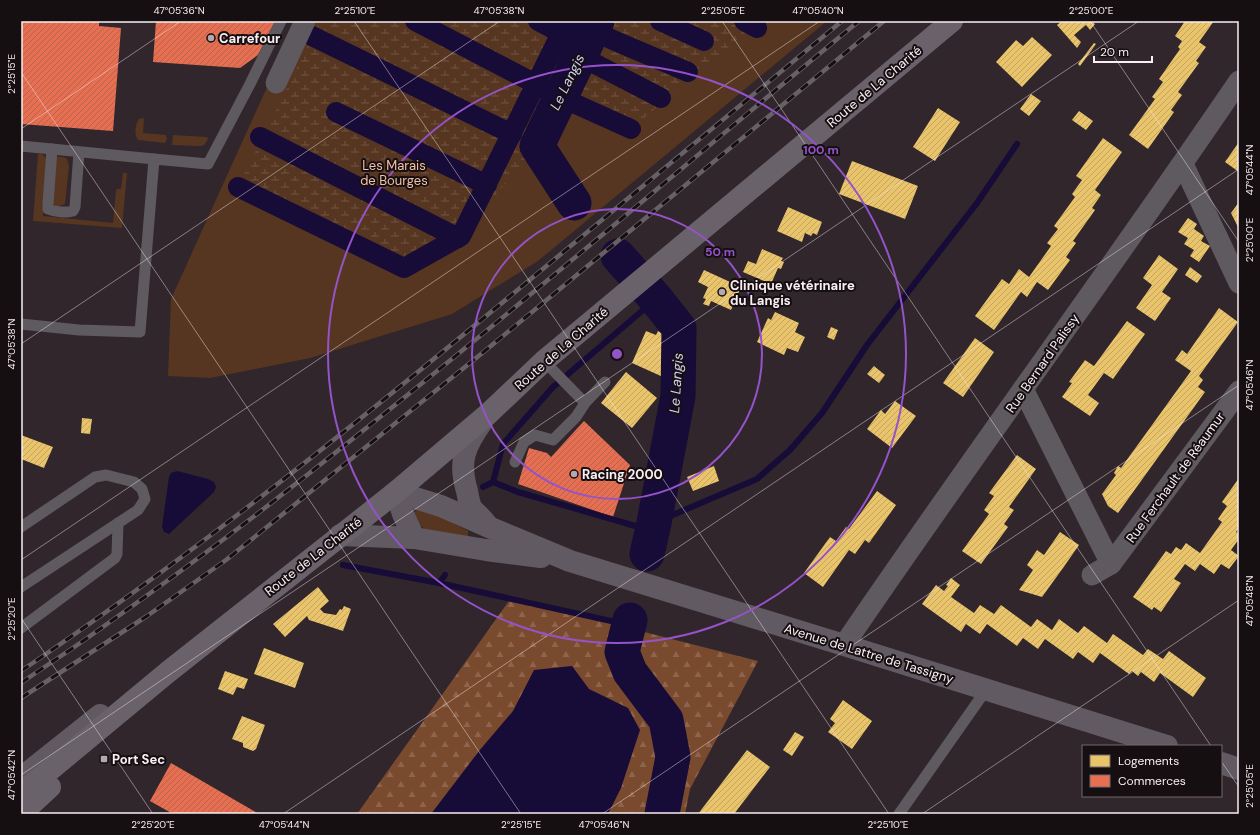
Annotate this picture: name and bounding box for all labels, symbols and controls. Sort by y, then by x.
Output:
text: 47°05'36"N [153,4,205,17]
text: 2°25'10"E [335,4,376,17]
text: 47°05'38"N [473,4,525,17]
text: 2°25'05"E [701,4,745,17]
text: 47°05'40"N [792,4,844,17]
text: 2°25'00"E [1069,4,1114,17]
place label: Carrefour [219,30,281,47]
marker: Carrefour [206,33,216,43]
scale bar [1094,38,1152,64]
street label: Route de La Charité [823,42,925,131]
text: 20 m [1100,44,1129,60]
water label: Le Langis [546,51,588,113]
text: 2°25'15"E [5,54,18,94]
text: 100 m [803,142,839,158]
text: 47°05'44"N [1243,145,1256,195]
park label: Les Marais de Bourges [360,157,428,189]
text: 2°25'00"E [1243,217,1256,262]
text: 50 m [705,244,735,260]
place label: Clinique vétérinaire du Langis [730,277,855,309]
marker: Clinique vétérinaire du Langis [717,287,727,297]
street label: Route de La Charité [511,303,612,394]
street label: Rue Bernard Palissy [1002,310,1083,416]
text: 47°05'38"N [5,318,18,370]
centre of rings [610,347,624,361]
water label: Le Langis [665,352,687,414]
text: 47°05'46"N [1243,359,1256,410]
street label: Rue Ferchault de Réaumur [1122,408,1229,546]
place label: Racing 2000 [582,466,663,483]
marker: Racing 2000 [569,469,579,479]
street label: Route de La Charité [261,513,365,600]
text: 47°05'48"N [1243,576,1256,626]
text: 2°25'20"E [5,597,18,641]
street label: Avenue de Lattre de Tassigny [782,620,956,687]
legend [1082,745,1222,797]
text: 47°05'42"N [5,750,18,800]
place label: Port Sec [112,751,165,768]
text: Logements [1118,753,1179,769]
marker: Port Sec [99,754,109,764]
text: 2°25'05"E [1243,764,1256,808]
text: Commerces [1118,773,1186,789]
text: 2°25'20"E [131,818,175,831]
text: 47°05'44"N [259,818,309,831]
text: 2°25'15"E [501,818,541,831]
text: 47°05'46"N [579,818,630,831]
text: 2°25'10"E [868,818,909,831]

